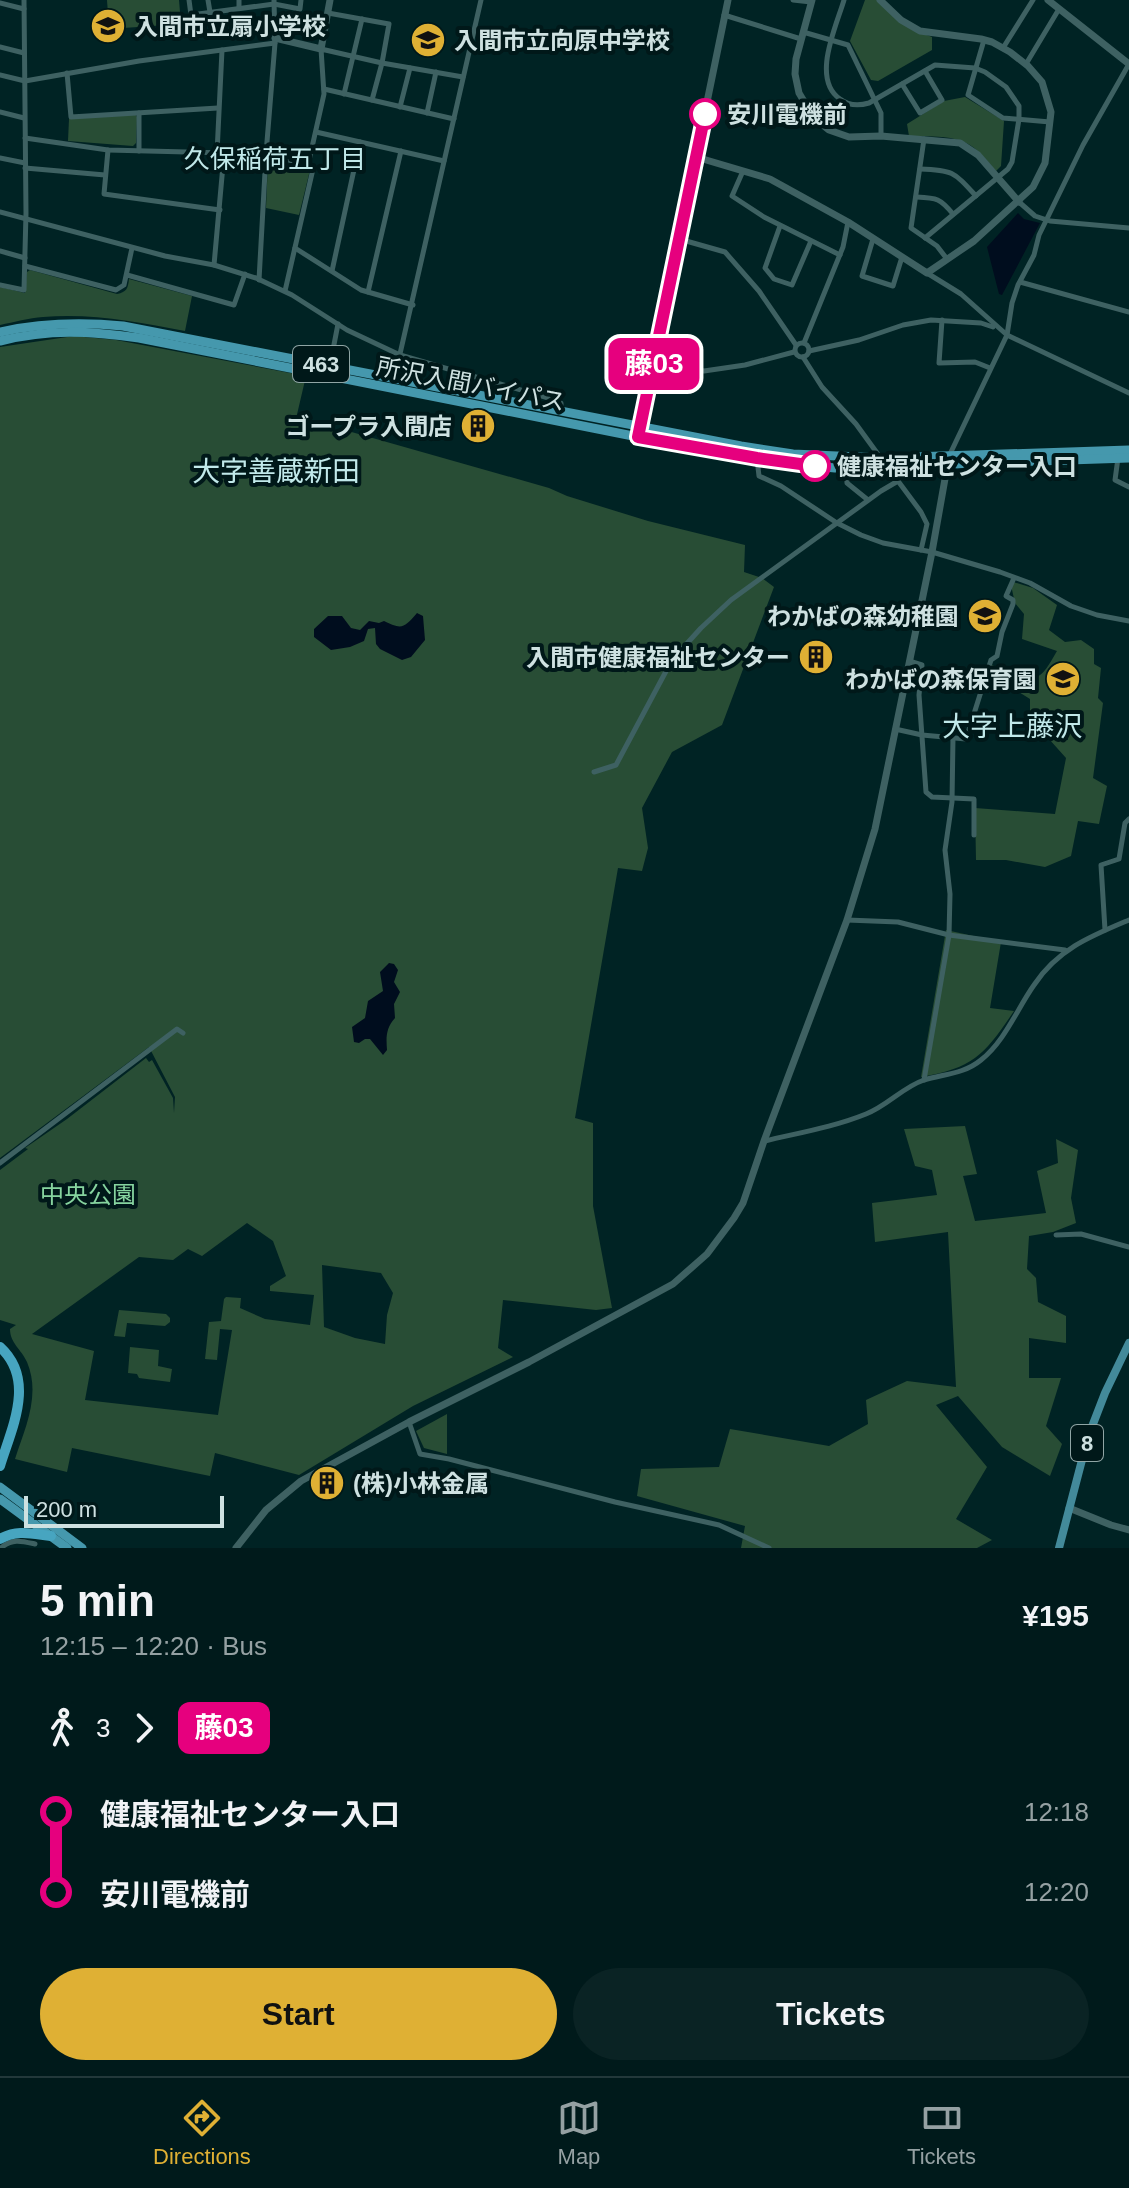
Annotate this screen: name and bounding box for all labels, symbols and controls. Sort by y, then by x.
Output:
school or university icon: 入間市立扇小学校 [89,7,127,45]
place label: 入間市立扇小学校 [134,13,326,40]
school or university icon: 入間市立向原中学校 [409,21,447,59]
place label: 入間市立向原中学校 [454,27,670,54]
marker: 安川電機前 [690,99,720,129]
place label: 安川電機前 [727,101,847,128]
district label: 久保稲荷五丁目 [184,144,366,174]
line badge: 藤03 [608,338,700,390]
road number: 463 [293,346,349,382]
text: 藤03 [624,348,684,379]
street label: 所沢入間バイパス [374,352,568,416]
building icon: ゴープラ入間店 [459,407,497,445]
place label: ゴープラ入間店 [285,413,452,440]
marker: 健康福祉センター入口 [800,451,830,481]
place label: 健康福祉センター入口 [837,453,1077,480]
district label: 大字善蔵新田 [192,456,360,487]
school or university icon: わかばの森幼稚園 [966,597,1004,635]
place label: わかばの森幼稚園 [767,603,959,630]
building icon: 入間市健康福祉センター [797,638,835,676]
place label: 入間市健康福祉センター [526,644,790,671]
school or university icon: わかばの森保育園 [1044,660,1082,698]
place label: わかばの森保育園 [845,666,1037,693]
district label: 大字上藤沢 [942,711,1082,742]
park label: 中央公園 [40,1181,136,1208]
road number: 8 [1071,1425,1103,1461]
building icon: (株)小林金属 [308,1464,346,1502]
place label: (株)小林金属 [353,1470,489,1497]
scale bar [24,1492,224,1528]
text: 200 m [36,1497,97,1522]
text: 5 min [40,1576,155,1625]
text: ¥195 [1022,1599,1089,1632]
text: 12:15 – 12:20 · Bus [40,1631,267,1661]
icon: walk [40,1706,84,1750]
icon: forward [122,1706,166,1750]
text: 藤03 [194,1712,254,1743]
text: 3 [96,1713,110,1743]
text: 12:18 [1024,1797,1089,1827]
text: 健康福祉センター入口 [100,1798,400,1831]
text: 12:20 [1024,1877,1089,1907]
text: 安川電機前 [100,1878,250,1911]
button: Start [40,1968,557,2060]
button: Tickets [573,1968,1089,2060]
tab: Directions [153,2096,251,2170]
tab: Map [557,2096,601,2170]
tab: Tickets [907,2096,976,2170]

